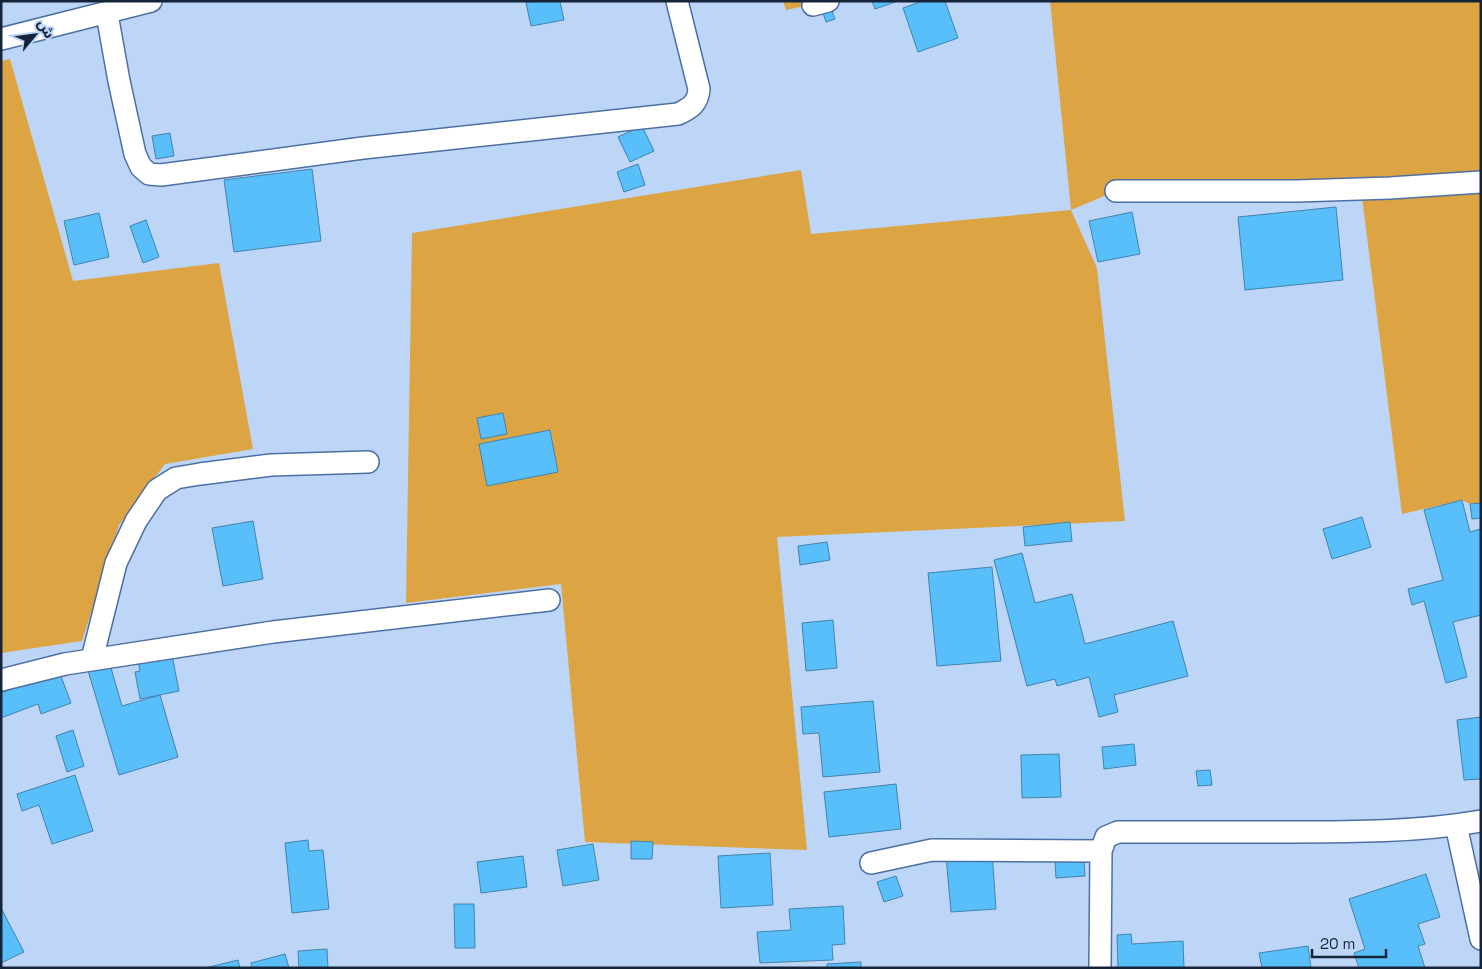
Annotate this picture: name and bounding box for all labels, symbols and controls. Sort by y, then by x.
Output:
north arrow [10,10,60,60]
text: ش [34,16,59,41]
scale bar [1312,926,1386,958]
text: 20 m [1320,934,1355,953]

